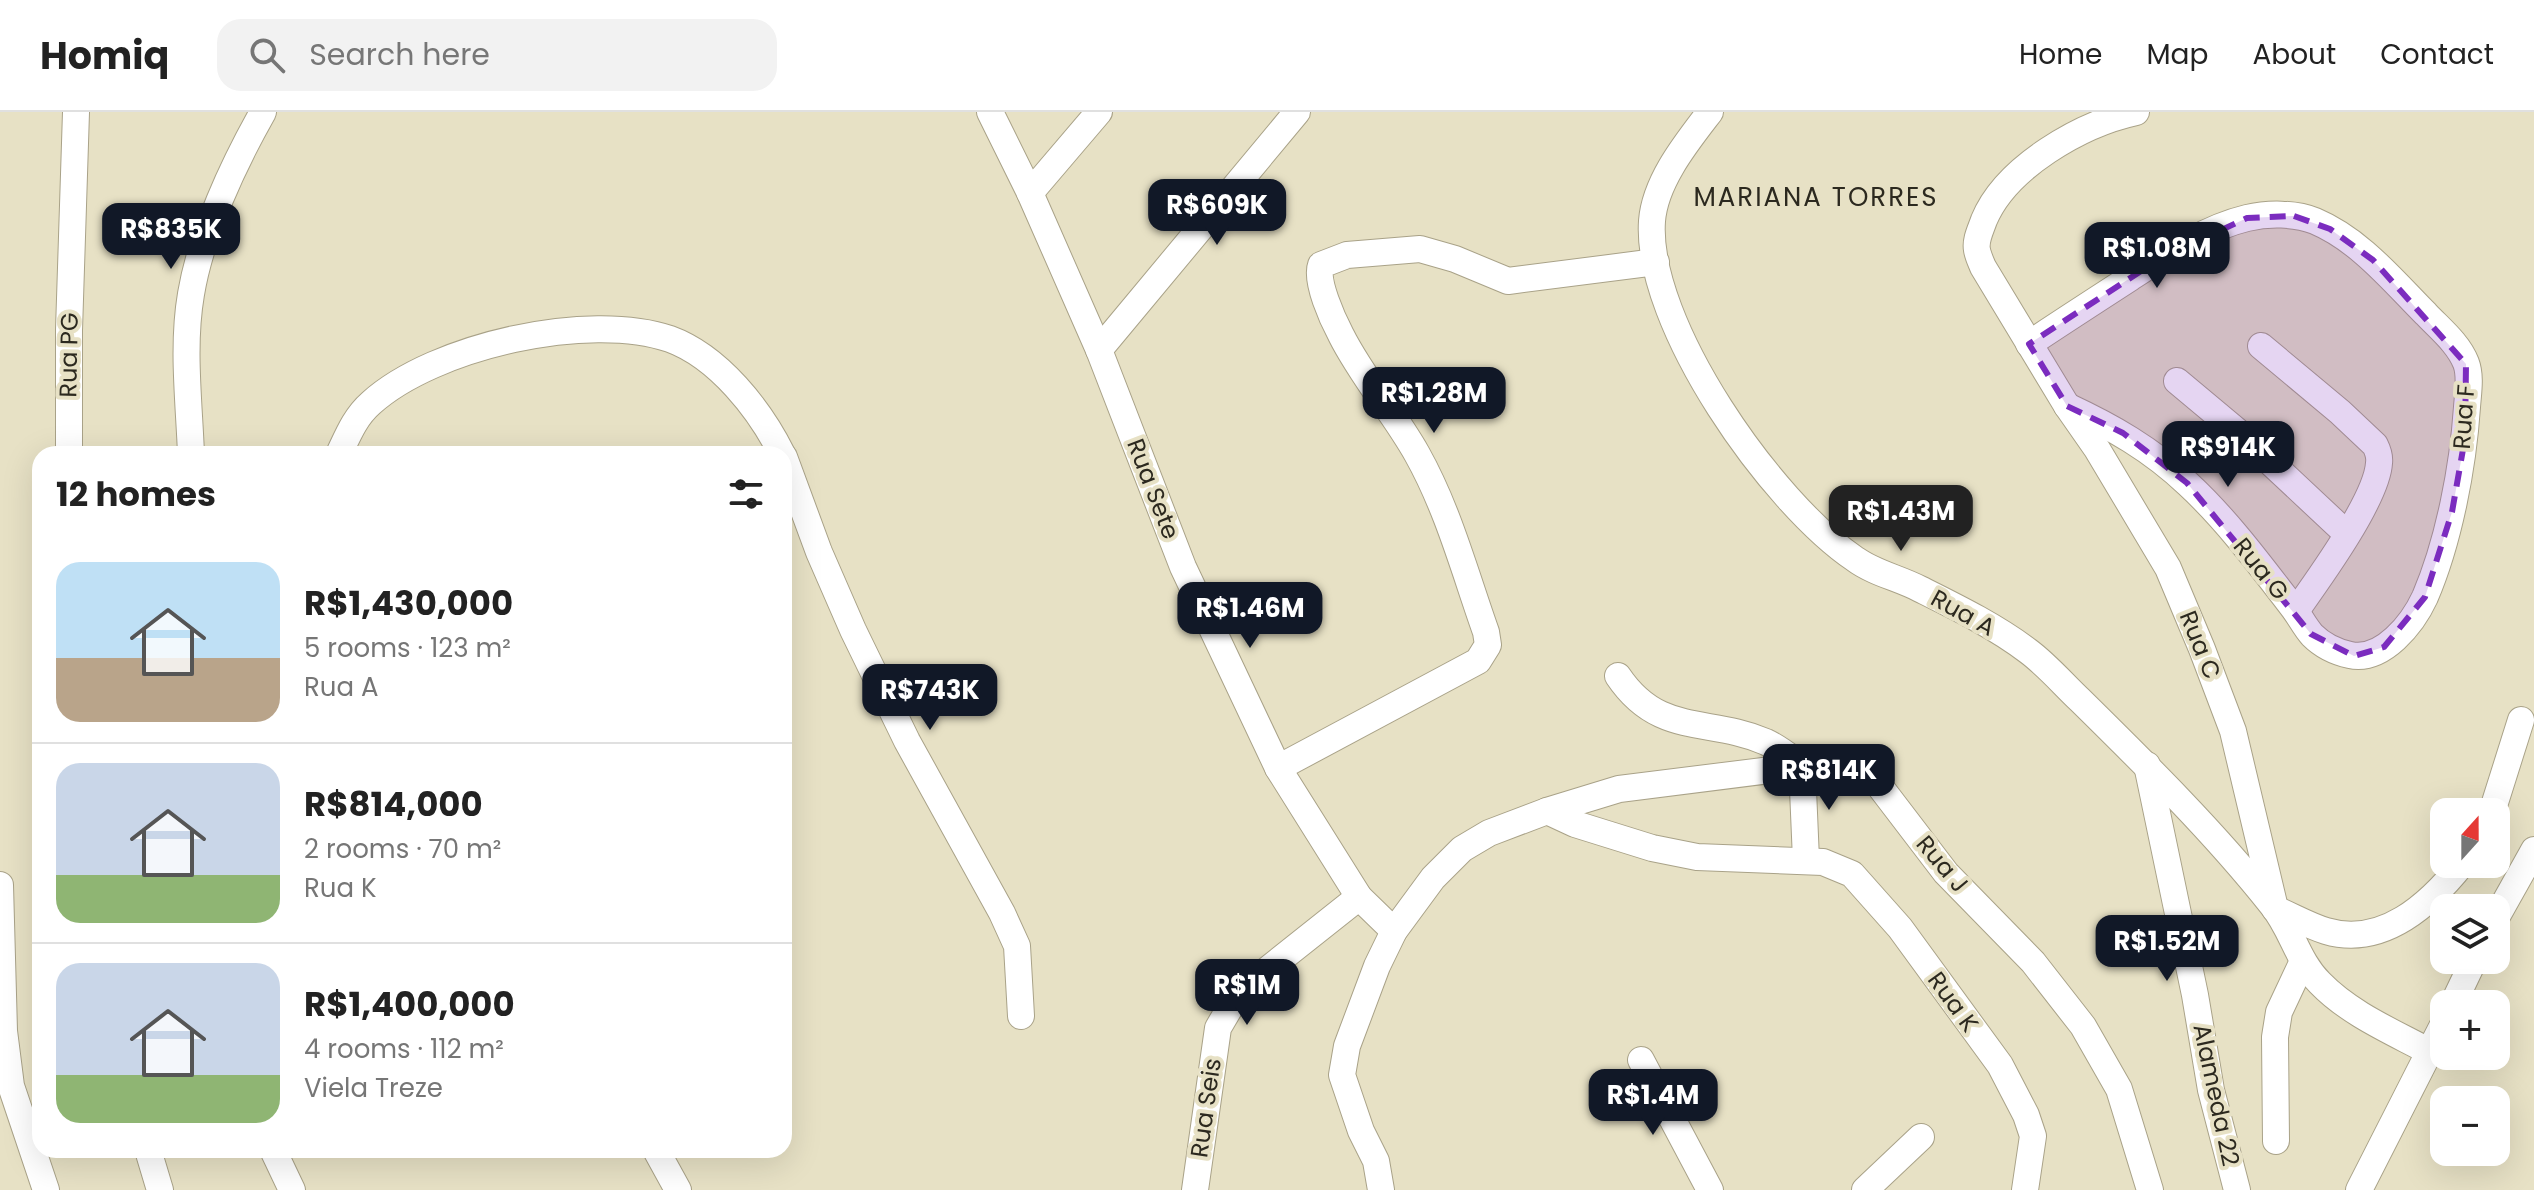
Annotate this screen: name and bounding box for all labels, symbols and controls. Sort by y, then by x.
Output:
search box [217,19,777,91]
text: Homiq [40,29,169,82]
icon: search [245,33,289,77]
text: Search here [309,33,490,76]
text: Home [2019,35,2102,74]
text: Map [2146,35,2208,74]
text: About [2252,35,2336,74]
text: Contact [2380,35,2494,74]
pin: R$609K [1152,179,1282,247]
district label: MARIANA TORRES [1693,179,1939,215]
text: R$609K [1166,187,1268,223]
pin: R$835K [106,203,236,271]
text: R$835K [120,211,222,247]
pin: R$1.08M [2083,222,2231,290]
text: R$1.08M [2103,230,2211,266]
street label: Rua PG [51,312,86,398]
pin: R$1.28M [1360,367,1508,435]
text: R$1.28M [1381,375,1487,411]
street label: Rua F [2445,384,2482,450]
pin: R$914K [2163,421,2293,489]
text: R$914K [2180,429,2276,465]
street label: Rua Sete [1119,434,1188,544]
text: 12 homes [56,470,216,518]
icon: filters [724,472,768,516]
pin: R$1.43M [1827,485,1975,553]
text: R$1.43M [1847,493,1955,529]
street label: Rua G [2226,531,2297,607]
text: R$1,430,000 [304,579,513,627]
street label: Rua A [1925,581,2001,644]
pin: R$1.46M [1176,582,1324,650]
text: R$1.46M [1195,590,1305,626]
icon: home [120,594,216,690]
street label: Rua C [2172,606,2229,684]
text: 5 rooms · 123 m² [304,630,511,666]
pin: R$743K [865,664,995,732]
text: Rua A [304,669,379,705]
text: R$743K [880,672,980,708]
pin: R$814K [1764,744,1894,812]
text: R$814K [1781,752,1877,788]
text: R$814,000 [304,780,483,828]
icon: home [120,795,216,891]
north arrow [2430,798,2510,878]
map controls [2430,798,2510,1166]
street label: Rua J [1909,828,1976,899]
text: 2 rooms · 70 m² [304,831,501,867]
text: Rua K [304,870,377,906]
button: layers [2430,894,2510,974]
pin: R$1.52M [2093,915,2241,983]
text: R$1.52M [2114,923,2220,959]
pin: R$1M [1200,959,1294,1027]
street label: Rua K [1920,965,1986,1038]
text: R$1M [1213,967,1281,1003]
text: R$1,400,000 [304,980,515,1028]
button: + [2430,990,2510,1070]
icon: home [120,995,216,1091]
street label: Alameda 22 [2185,1021,2248,1169]
text: 4 rooms · 112 m² [304,1031,504,1067]
street label: Rua Seis [1182,1056,1229,1160]
pin: R$1.4M [1588,1069,1718,1137]
text: Viela Treze [304,1070,443,1106]
text: R$1.4M [1607,1077,1699,1113]
button: − [2430,1086,2510,1166]

